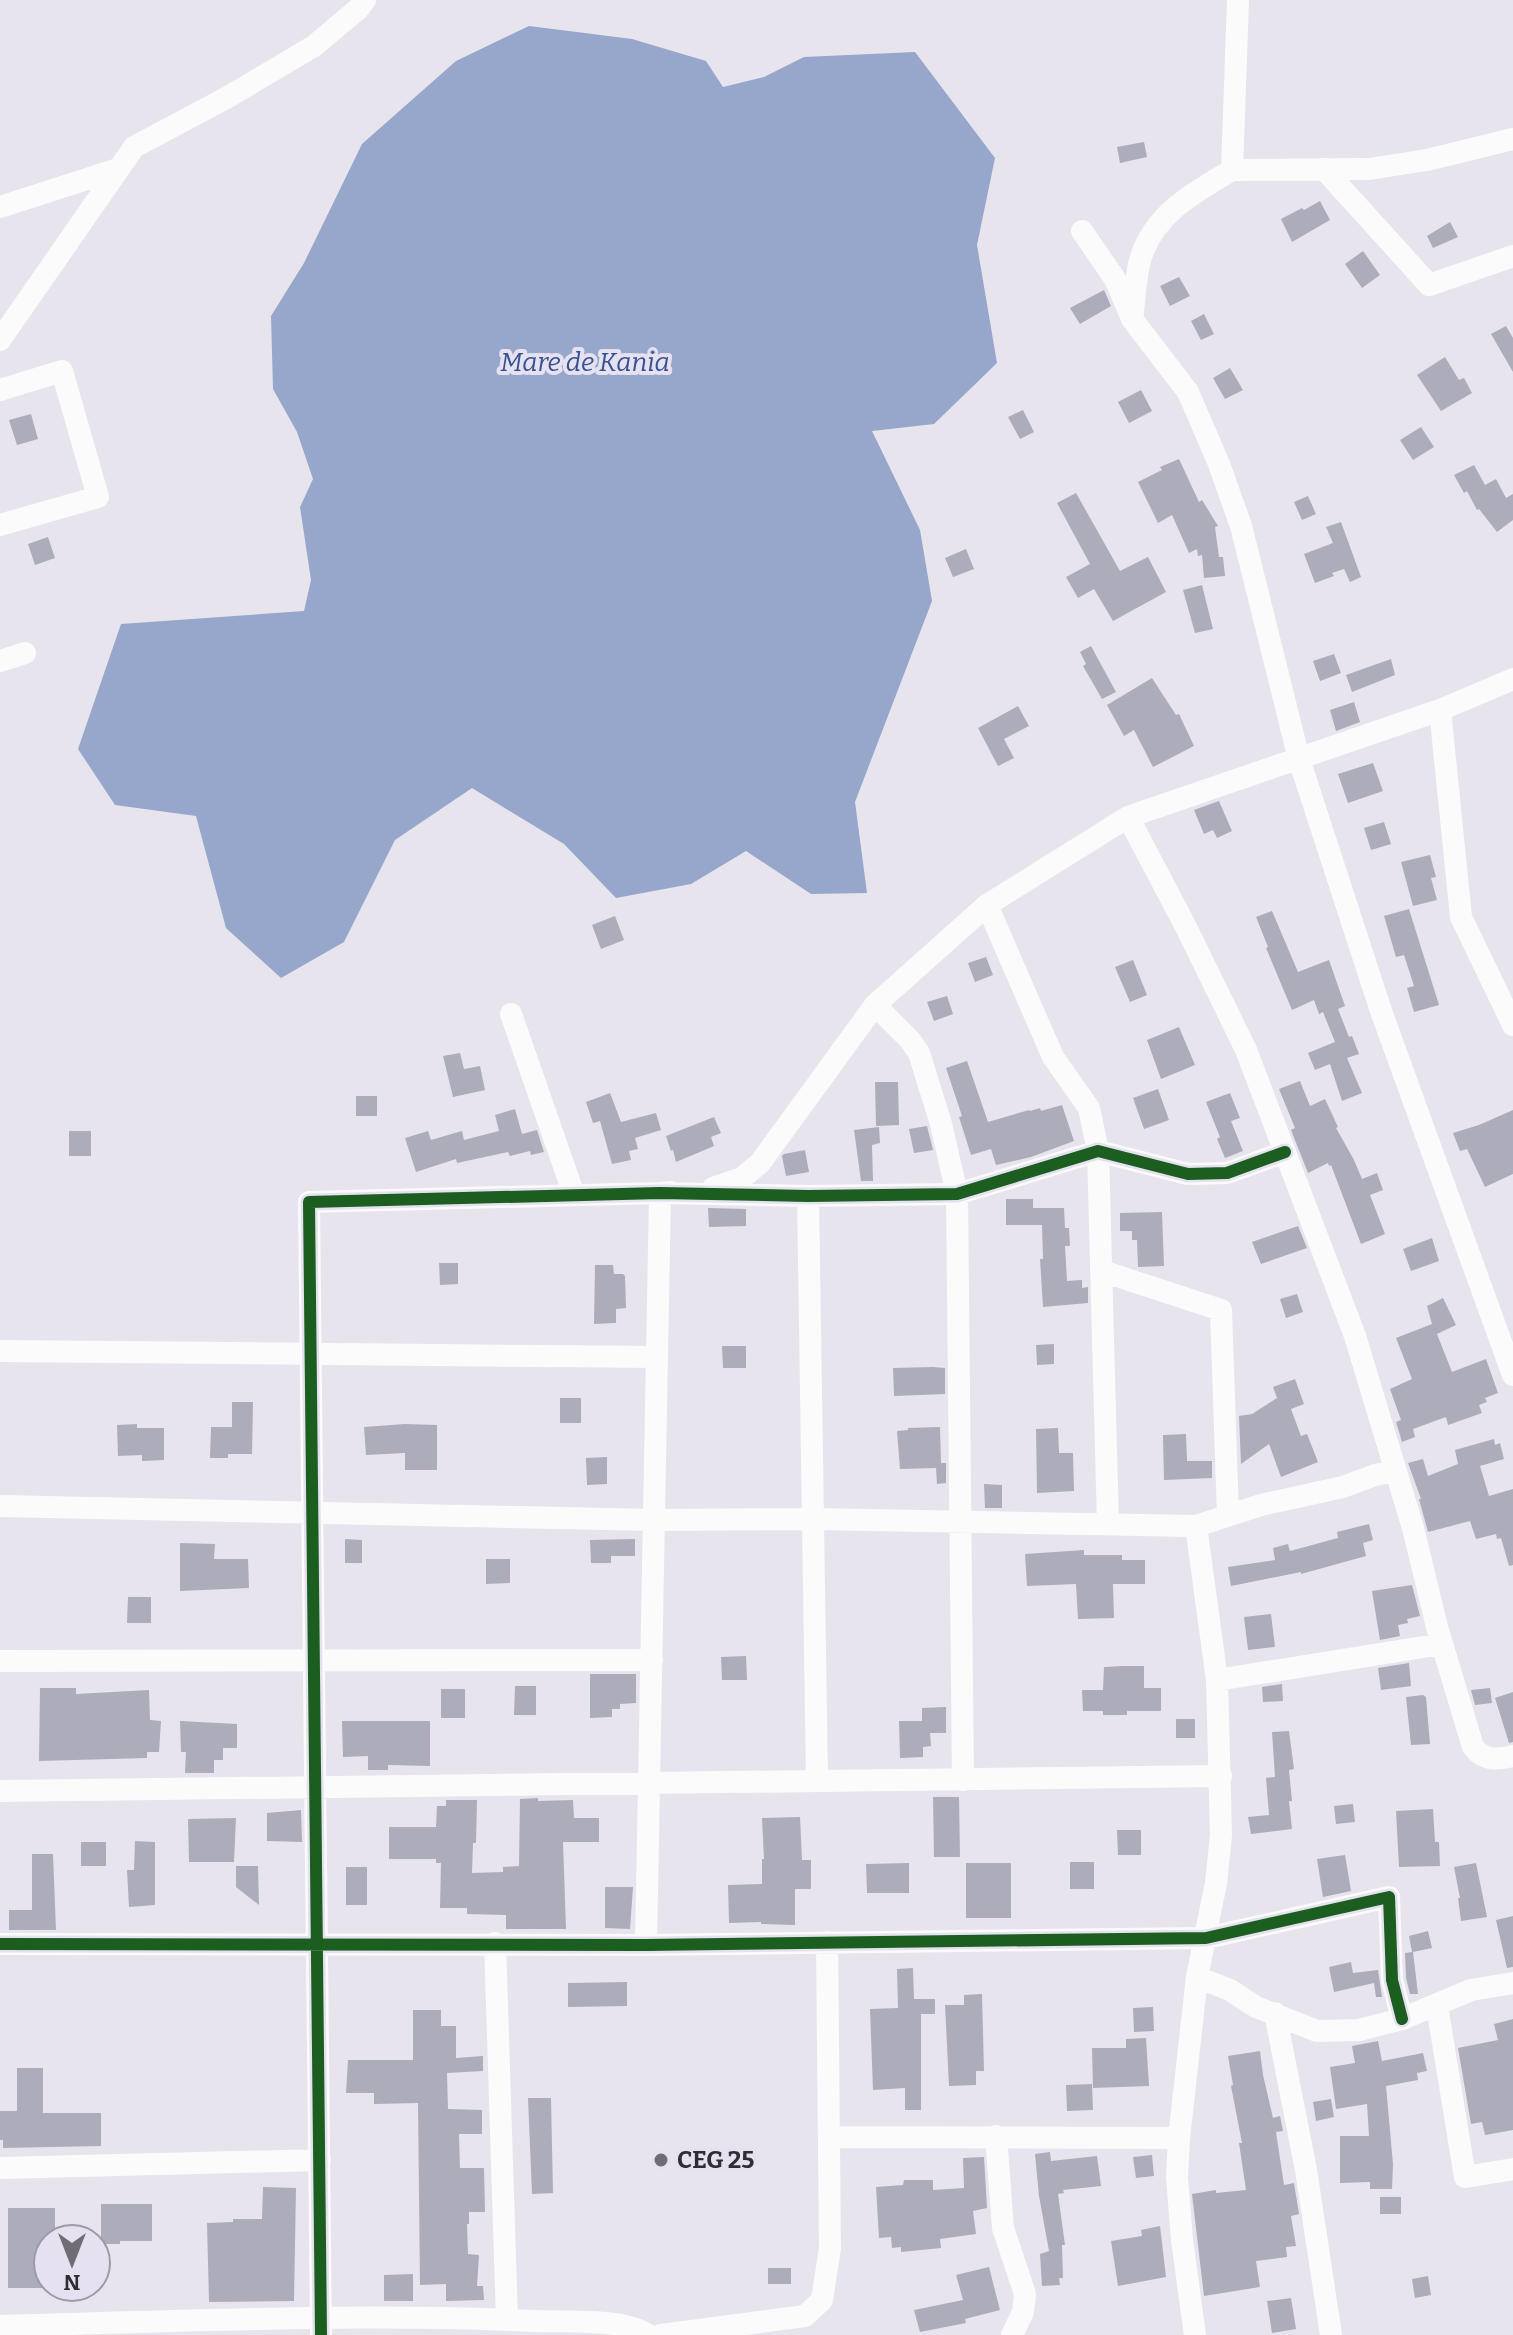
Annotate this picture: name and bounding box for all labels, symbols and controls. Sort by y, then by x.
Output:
water label: Mare de Kania [500,347,670,378]
place label: CEG 25 [677,2146,754,2174]
marker: CEG 25 [652,2151,670,2169]
north arrow [32,2223,112,2303]
text: N [63,2269,80,2296]

